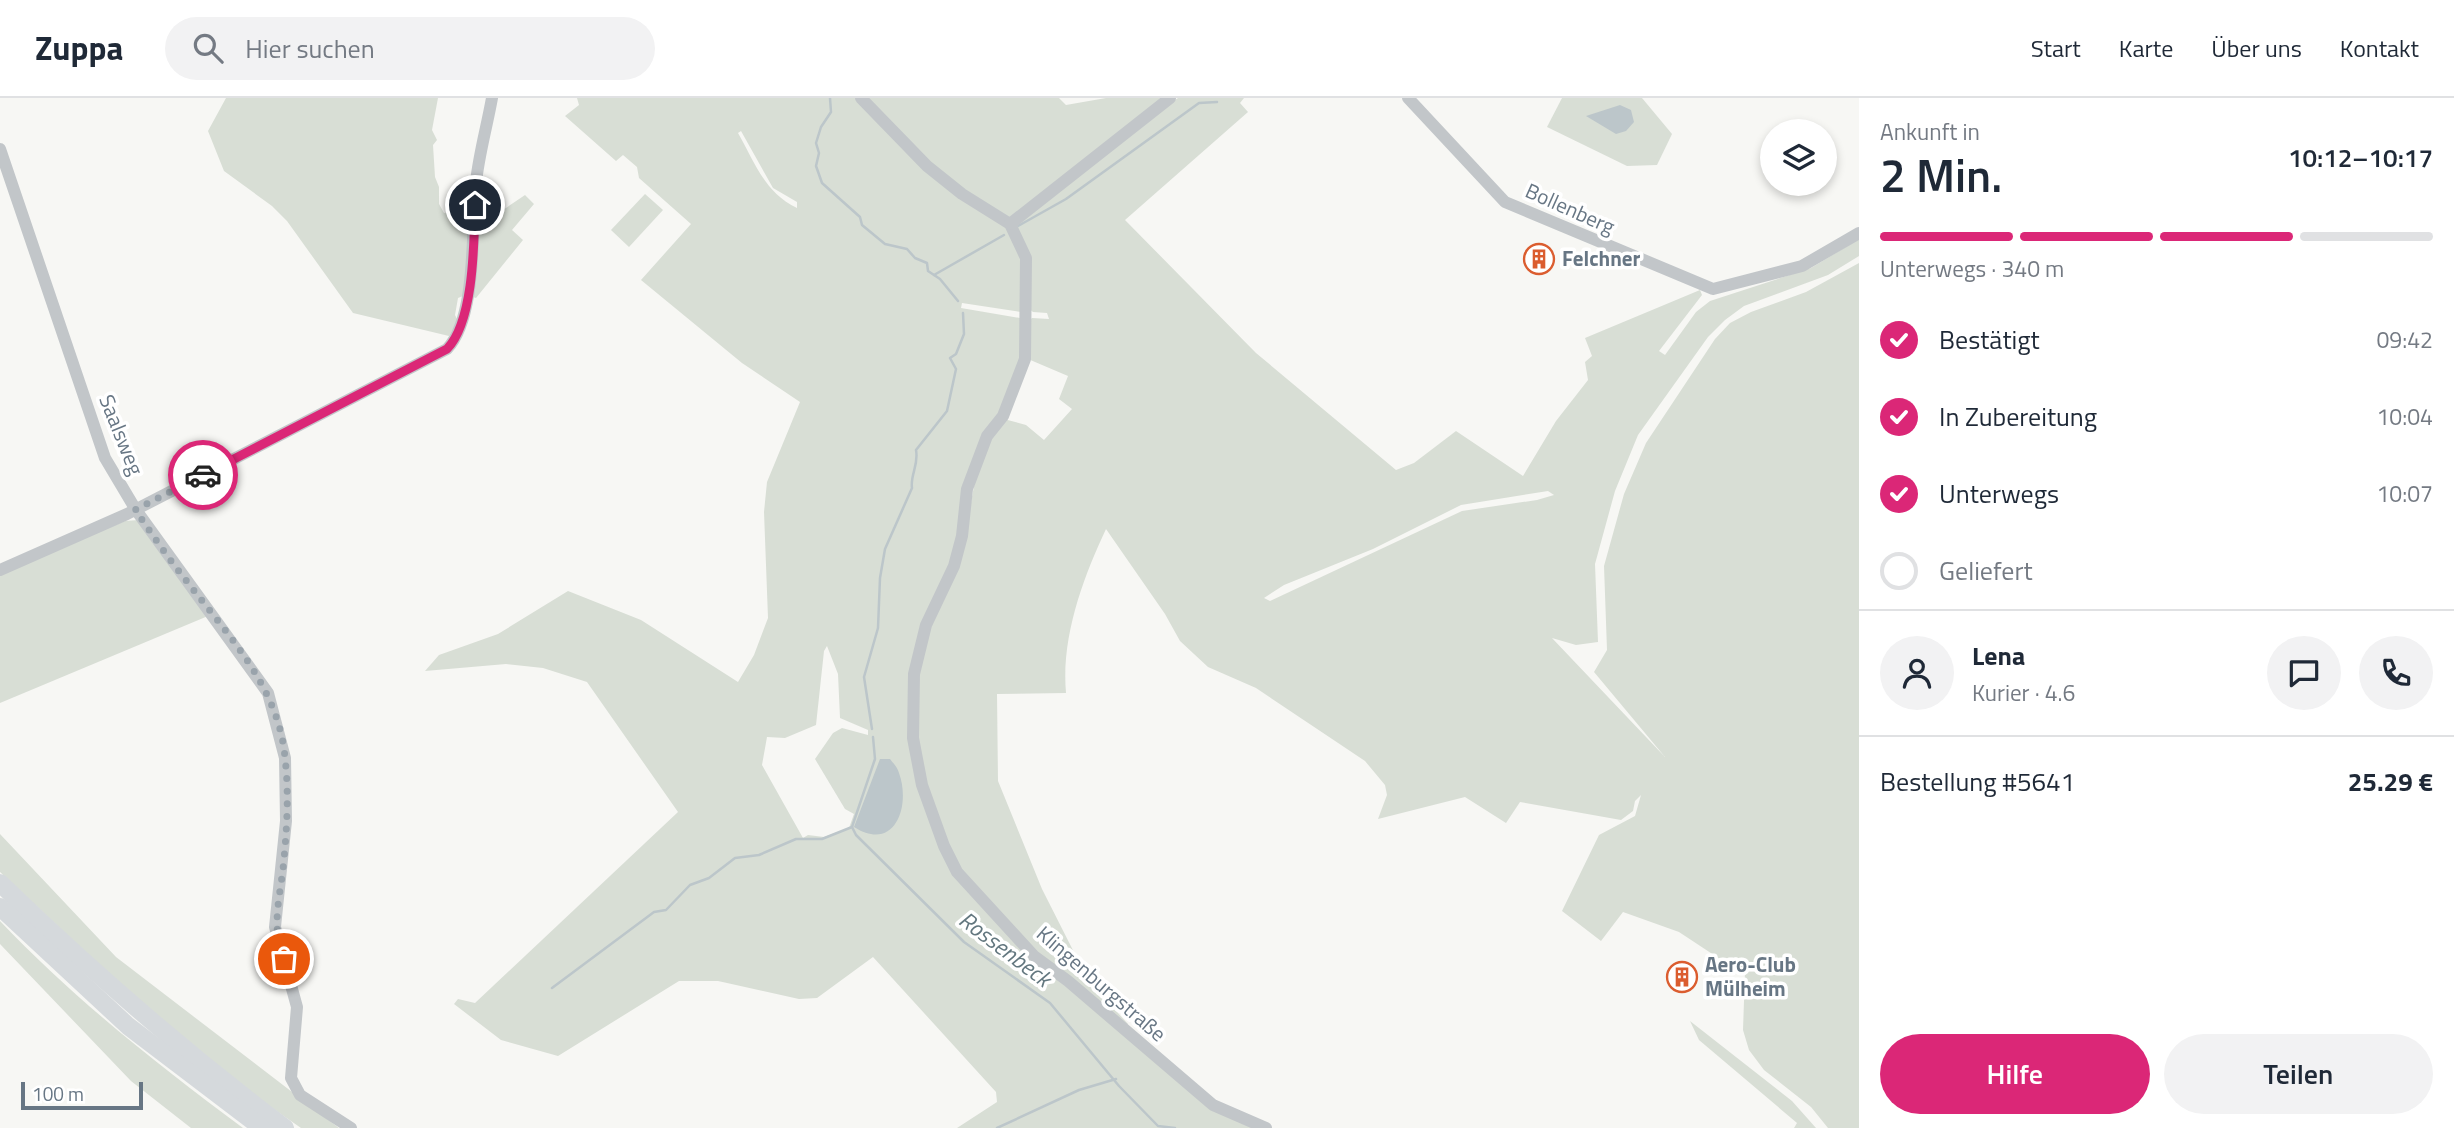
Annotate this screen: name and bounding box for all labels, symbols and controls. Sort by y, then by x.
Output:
search box [165,17,655,80]
text: Zuppa [35,23,123,73]
icon: search [189,29,227,67]
text: Hier suchen [245,29,375,68]
text: Start [2031,30,2081,66]
text: Karte [2119,30,2173,66]
text: Über uns [2211,30,2302,66]
text: Kontakt [2340,30,2419,66]
text: Ankunft in [1880,114,1980,149]
map controls [1760,119,1837,196]
button: layers [1760,119,1837,196]
text: 10:12–10:17 [2288,138,2433,177]
text: 2 Min. [1880,140,2002,210]
street label: Bollenberg [1520,174,1621,242]
pin [445,175,505,235]
icon: home [456,186,494,224]
building icon: Felchner [1522,242,1556,276]
place label: Felchner [1562,242,1640,274]
text: Unterwegs · 340 m [1880,251,2064,286]
text: Bestätigt [1939,320,2040,359]
icon: check [1880,321,1918,359]
text: 09:42 [2376,322,2433,357]
street label: Saalsweg [91,390,153,480]
text: In Zubereitung [1939,397,2097,436]
icon: check [1880,398,1918,436]
text: 10:04 [2376,399,2433,434]
courier [168,440,238,510]
icon: car [184,456,222,494]
text: Unterwegs [1939,474,2059,513]
icon: check [1880,475,1918,513]
text: 10:07 [2376,476,2433,511]
text: Geliefert [1939,551,2033,590]
button: person [1880,636,1954,710]
text: Lena [1972,636,2025,675]
button: chat [2267,636,2341,710]
button: phone [2359,636,2433,710]
text: Kurier · 4.6 [1972,675,2075,710]
text: Bestellung #5641 [1880,762,2075,801]
text: 25.29 € [2348,762,2433,801]
water label: Rossenbeck [952,902,1061,997]
street label: Klingenburgstraße [1030,918,1174,1049]
pin [254,929,314,989]
icon: bag [265,940,303,978]
place label: Aero-Club Mülheim [1705,948,1796,1004]
building icon: Aero-Club Mülheim [1665,960,1699,994]
button: Hilfe [1880,1034,2150,1114]
button: Teilen [2164,1034,2433,1114]
scale bar [21,1079,144,1111]
text: 100 m [32,1079,84,1108]

